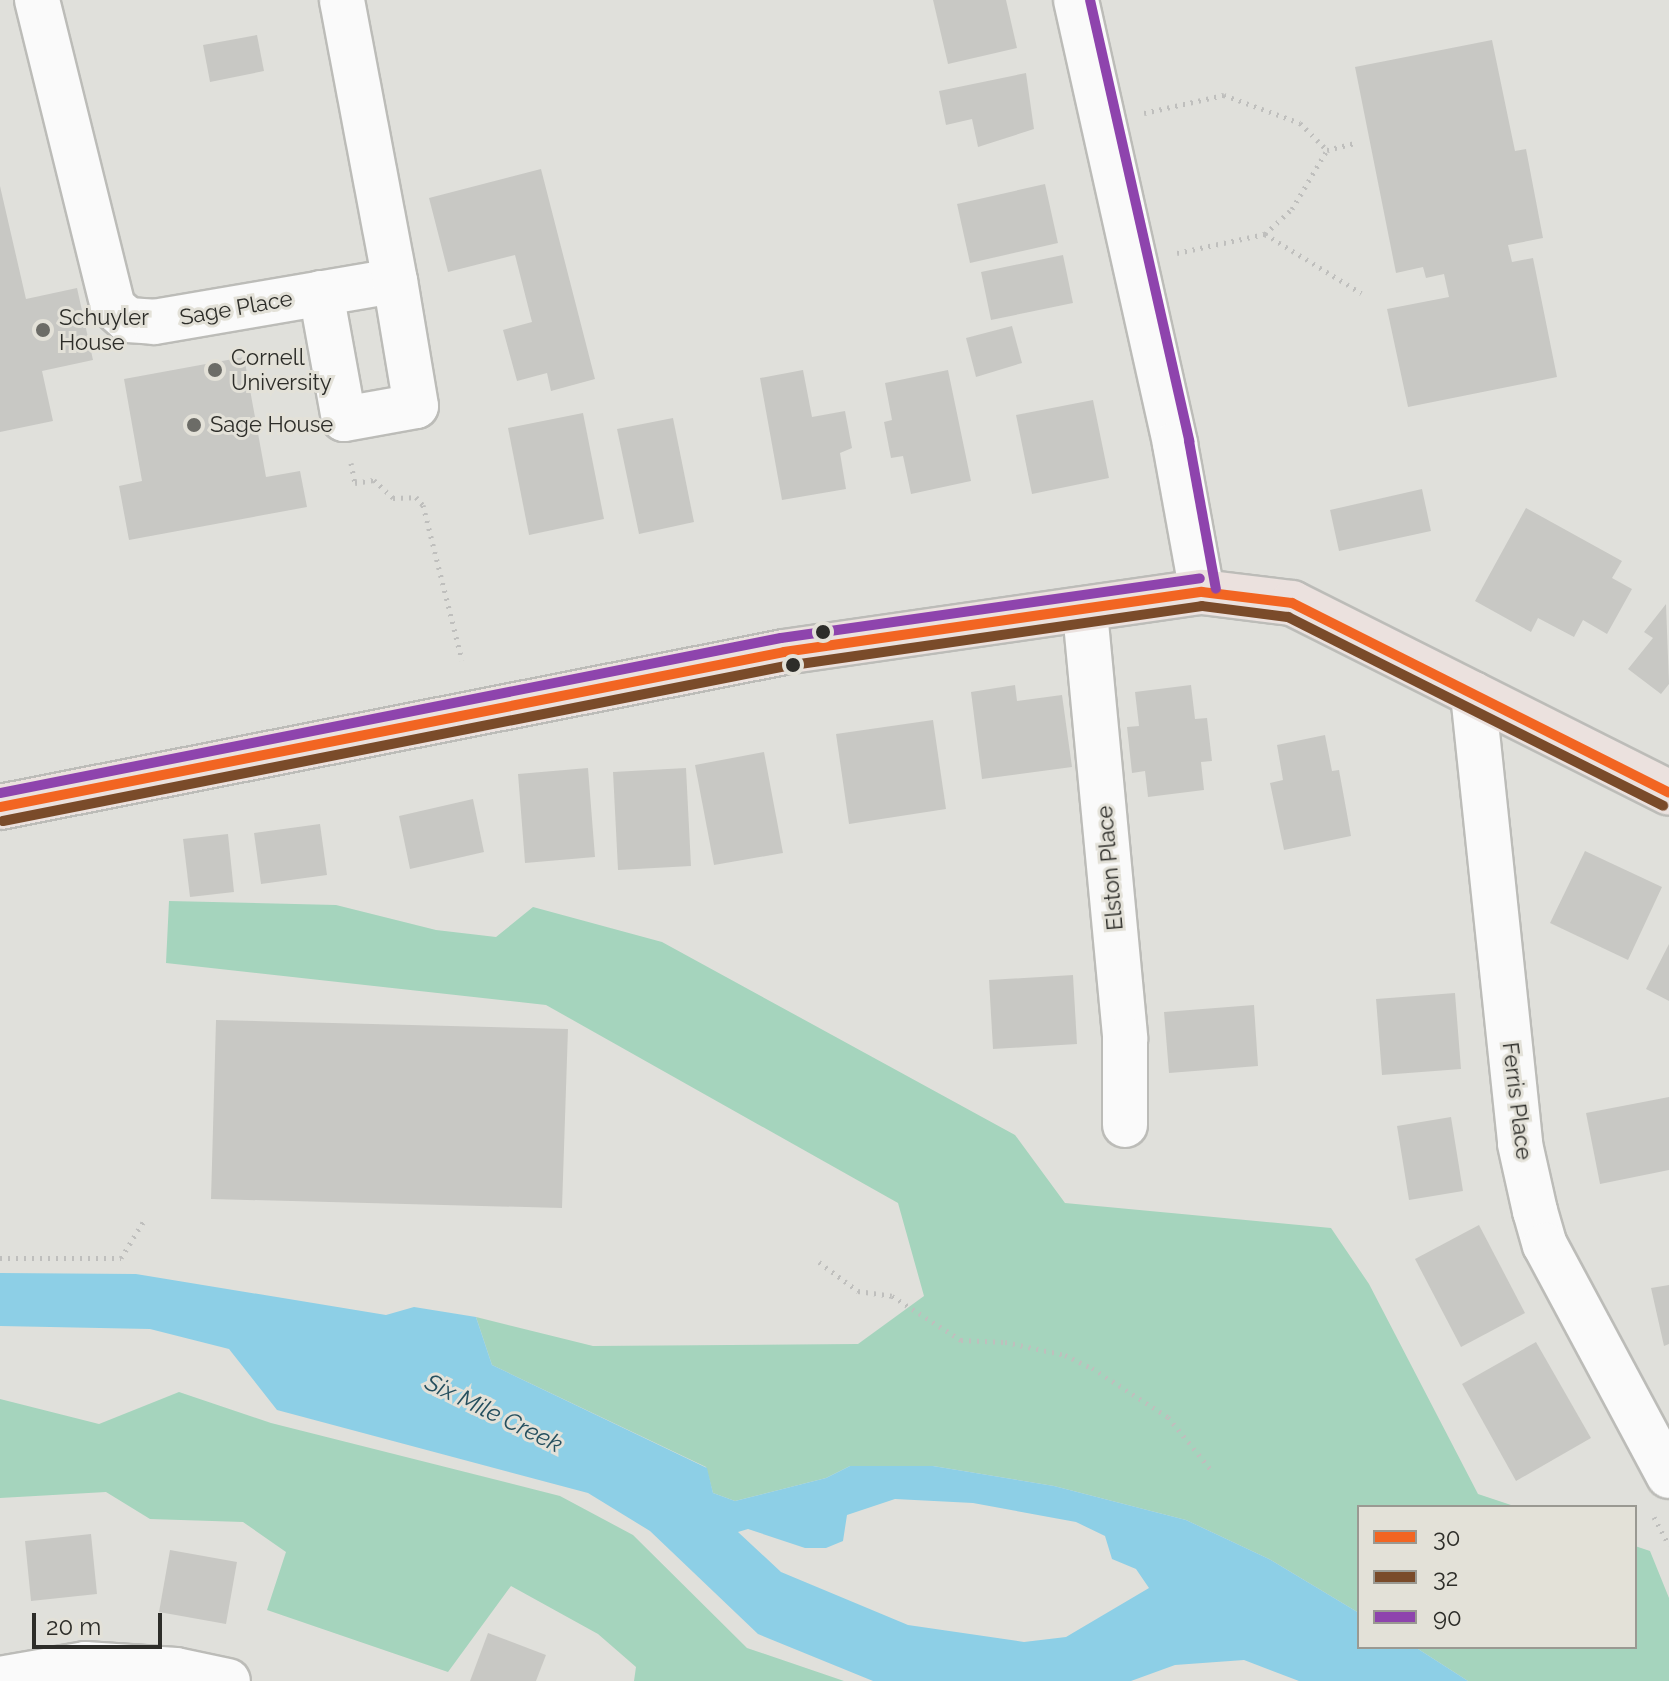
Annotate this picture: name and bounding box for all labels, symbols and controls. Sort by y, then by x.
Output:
street label: Sage Place [178,285,294,331]
place label: Schuyler House [59,304,149,356]
marker: Schuyler House [34,321,52,339]
place label: Cornell University [231,344,332,396]
marker: Cornell University [206,361,224,379]
place label: Sage House [210,412,333,438]
marker: Sage House [185,416,203,434]
unlabelled marker [815,624,831,640]
unlabelled marker [785,657,801,673]
street label: Elston Place [1091,804,1129,932]
street label: Ferris Place [1497,1041,1537,1161]
water label: Six Mile Creek [421,1367,567,1459]
legend [1357,1505,1637,1649]
text: 30 [1433,1523,1461,1552]
text: 32 [1433,1563,1458,1592]
scale bar [36,1597,166,1647]
text: 90 [1433,1603,1462,1632]
text: 20 m [46,1612,101,1641]

